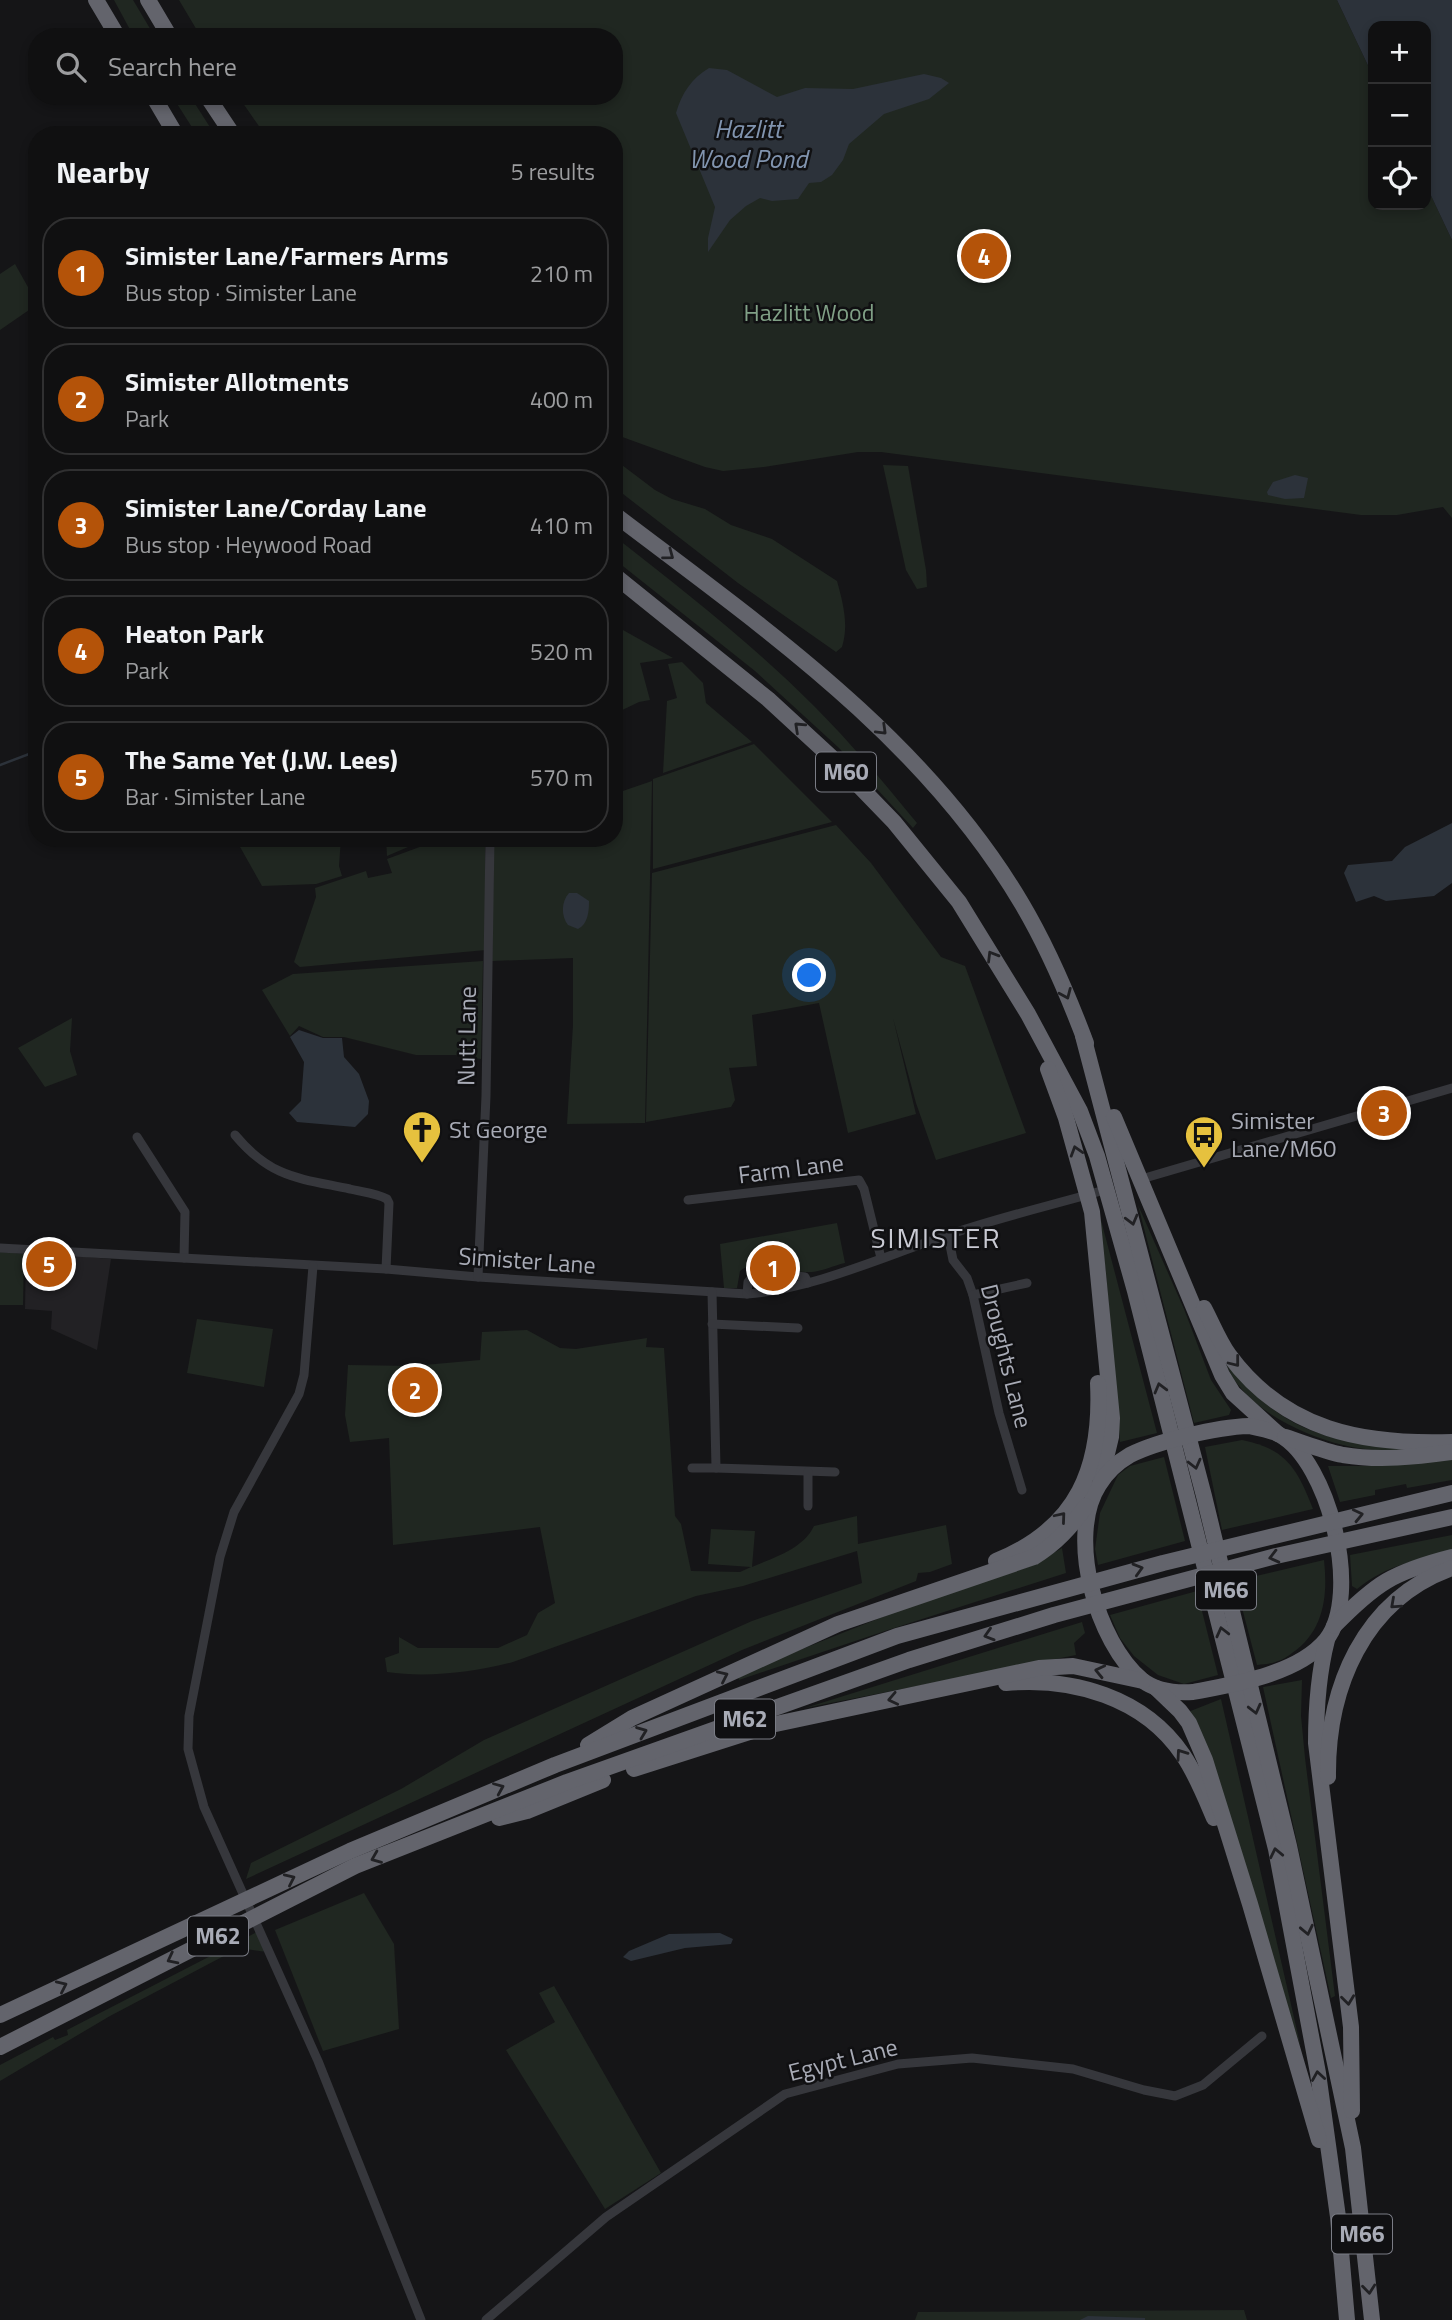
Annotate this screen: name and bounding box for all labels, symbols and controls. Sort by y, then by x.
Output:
map controls [1368,21,1431,210]
button: + [1368,21,1431,84]
search box [28,28,623,105]
text: Search here [108,47,237,86]
icon: search [52,48,90,86]
button: − [1368,84,1431,147]
water label: Hazlitt Wood Pond [689,109,810,178]
button: locate [1368,147,1431,210]
text: Nearby [56,149,149,195]
text: 5 results [511,154,595,189]
pin: 4 [961,230,1007,282]
text: Simister Lane/Farmers Arms [125,236,449,275]
text: 1 [75,256,87,291]
text: 210 m [530,256,593,291]
text: Bus stop · Simister Lane [125,275,357,310]
park label: Hazlitt Wood [744,294,874,330]
text: Simister Allotments [125,362,349,401]
text: 2 [75,382,87,417]
text: 400 m [530,382,593,417]
text: Park [125,401,169,436]
text: Simister Lane/Corday Lane [125,488,426,527]
text: 3 [75,508,87,543]
text: 410 m [530,508,593,543]
text: Bus stop · Heywood Road [125,527,372,562]
one-way arrow [661,547,673,559]
text: Heaton Park [125,614,264,653]
text: 4 [75,634,87,669]
text: 520 m [530,634,593,669]
text: Park [125,653,169,688]
one-way arrow [874,721,887,734]
one-way arrow [794,723,807,735]
text: The Same Yet (J.W. Lees) [125,740,398,779]
road number: M60 [816,752,876,792]
text: 5 [75,760,87,795]
text: 570 m [530,760,593,795]
text: Bar · Simister Lane [125,779,305,814]
one-way arrow [987,950,1000,963]
your location [792,958,826,992]
street label: Nutt Lane [447,986,485,1086]
one-way arrow [1058,988,1072,1000]
pin: 3 [1361,1087,1407,1139]
place label: Simister Lane/M60 [1231,1102,1336,1166]
church icon: St George [401,1109,443,1164]
place label: St George [449,1111,548,1147]
bus stop icon: Simister Lane/M60 [1183,1114,1225,1169]
street label: Farm Lane [736,1144,846,1192]
one-way arrow [1069,1146,1084,1158]
one-way arrow [1124,1214,1139,1226]
district label: SIMISTER [870,1216,1002,1259]
street label: Simister Lane [457,1237,597,1283]
pin: 5 [26,1238,72,1290]
pin: 1 [750,1242,796,1294]
street label: Droughts Lane [972,1280,1042,1432]
one-way arrow [1226,1354,1239,1366]
pin: 2 [392,1364,438,1416]
one-way arrow [1154,1382,1168,1394]
one-way arrow [1187,1458,1201,1470]
one-way arrow [1352,1508,1364,1523]
one-way arrow [1053,1512,1065,1525]
one-way arrow [1269,1549,1281,1563]
one-way arrow [1131,1563,1143,1578]
road number: M66 [1196,1570,1256,1610]
one-way arrow [1390,1596,1403,1608]
one-way arrow [1216,1626,1230,1638]
one-way arrow [983,1627,995,1642]
one-way arrow [1094,1665,1106,1679]
one-way arrow [716,1670,728,1684]
one-way arrow [887,1690,899,1705]
road number: M62 [715,1700,775,1738]
one-way arrow [1247,1703,1261,1715]
one-way arrow [635,1727,647,1741]
one-way arrow [1177,1749,1189,1762]
one-way arrow [492,1783,504,1797]
one-way arrow [1270,1847,1285,1859]
one-way arrow [370,1850,382,1864]
one-way arrow [283,1873,295,1887]
road number: M62 [188,1916,248,1955]
one-way arrow [1299,1924,1314,1936]
one-way arrow [167,1950,179,1964]
one-way arrow [55,1980,67,1994]
one-way arrow [1340,1994,1355,2006]
street label: Egypt Lane [784,2028,901,2090]
one-way arrow [1311,2070,1326,2082]
road number: M66 [1332,2214,1392,2254]
one-way arrow [1361,2283,1376,2295]

